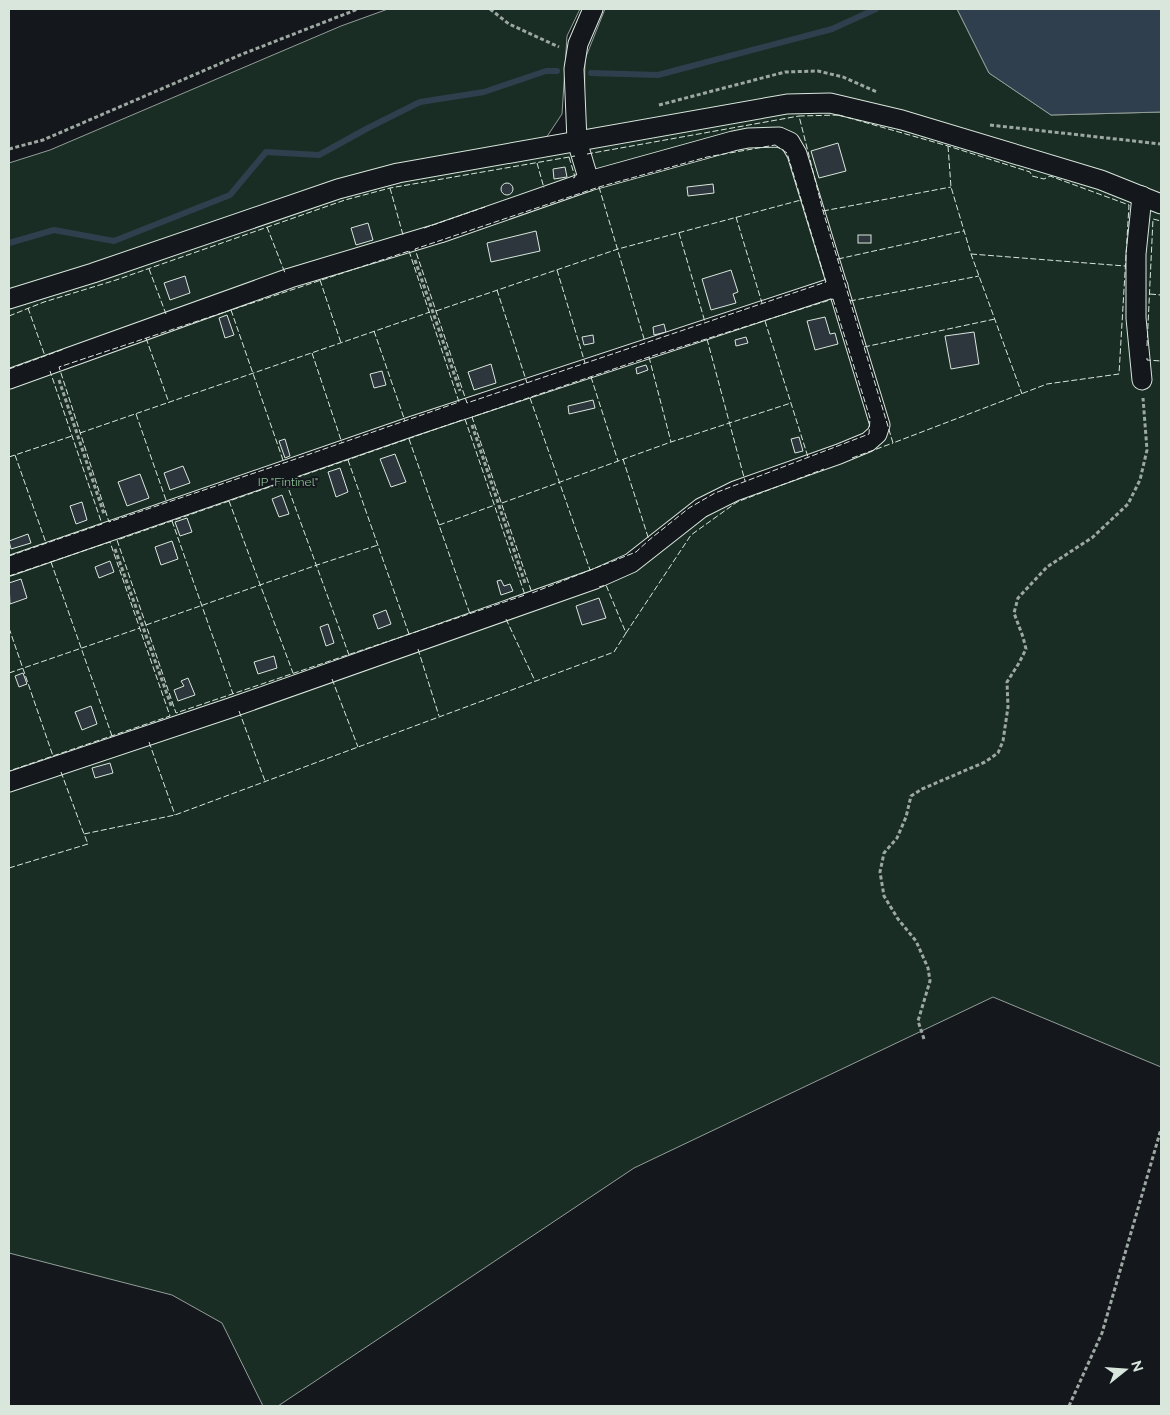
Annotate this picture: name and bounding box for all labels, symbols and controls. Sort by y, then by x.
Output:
park label: IP "Fîntînel" [258,475,318,489]
north arrow [1100,1345,1150,1395]
text: N [1128,1359,1147,1374]

